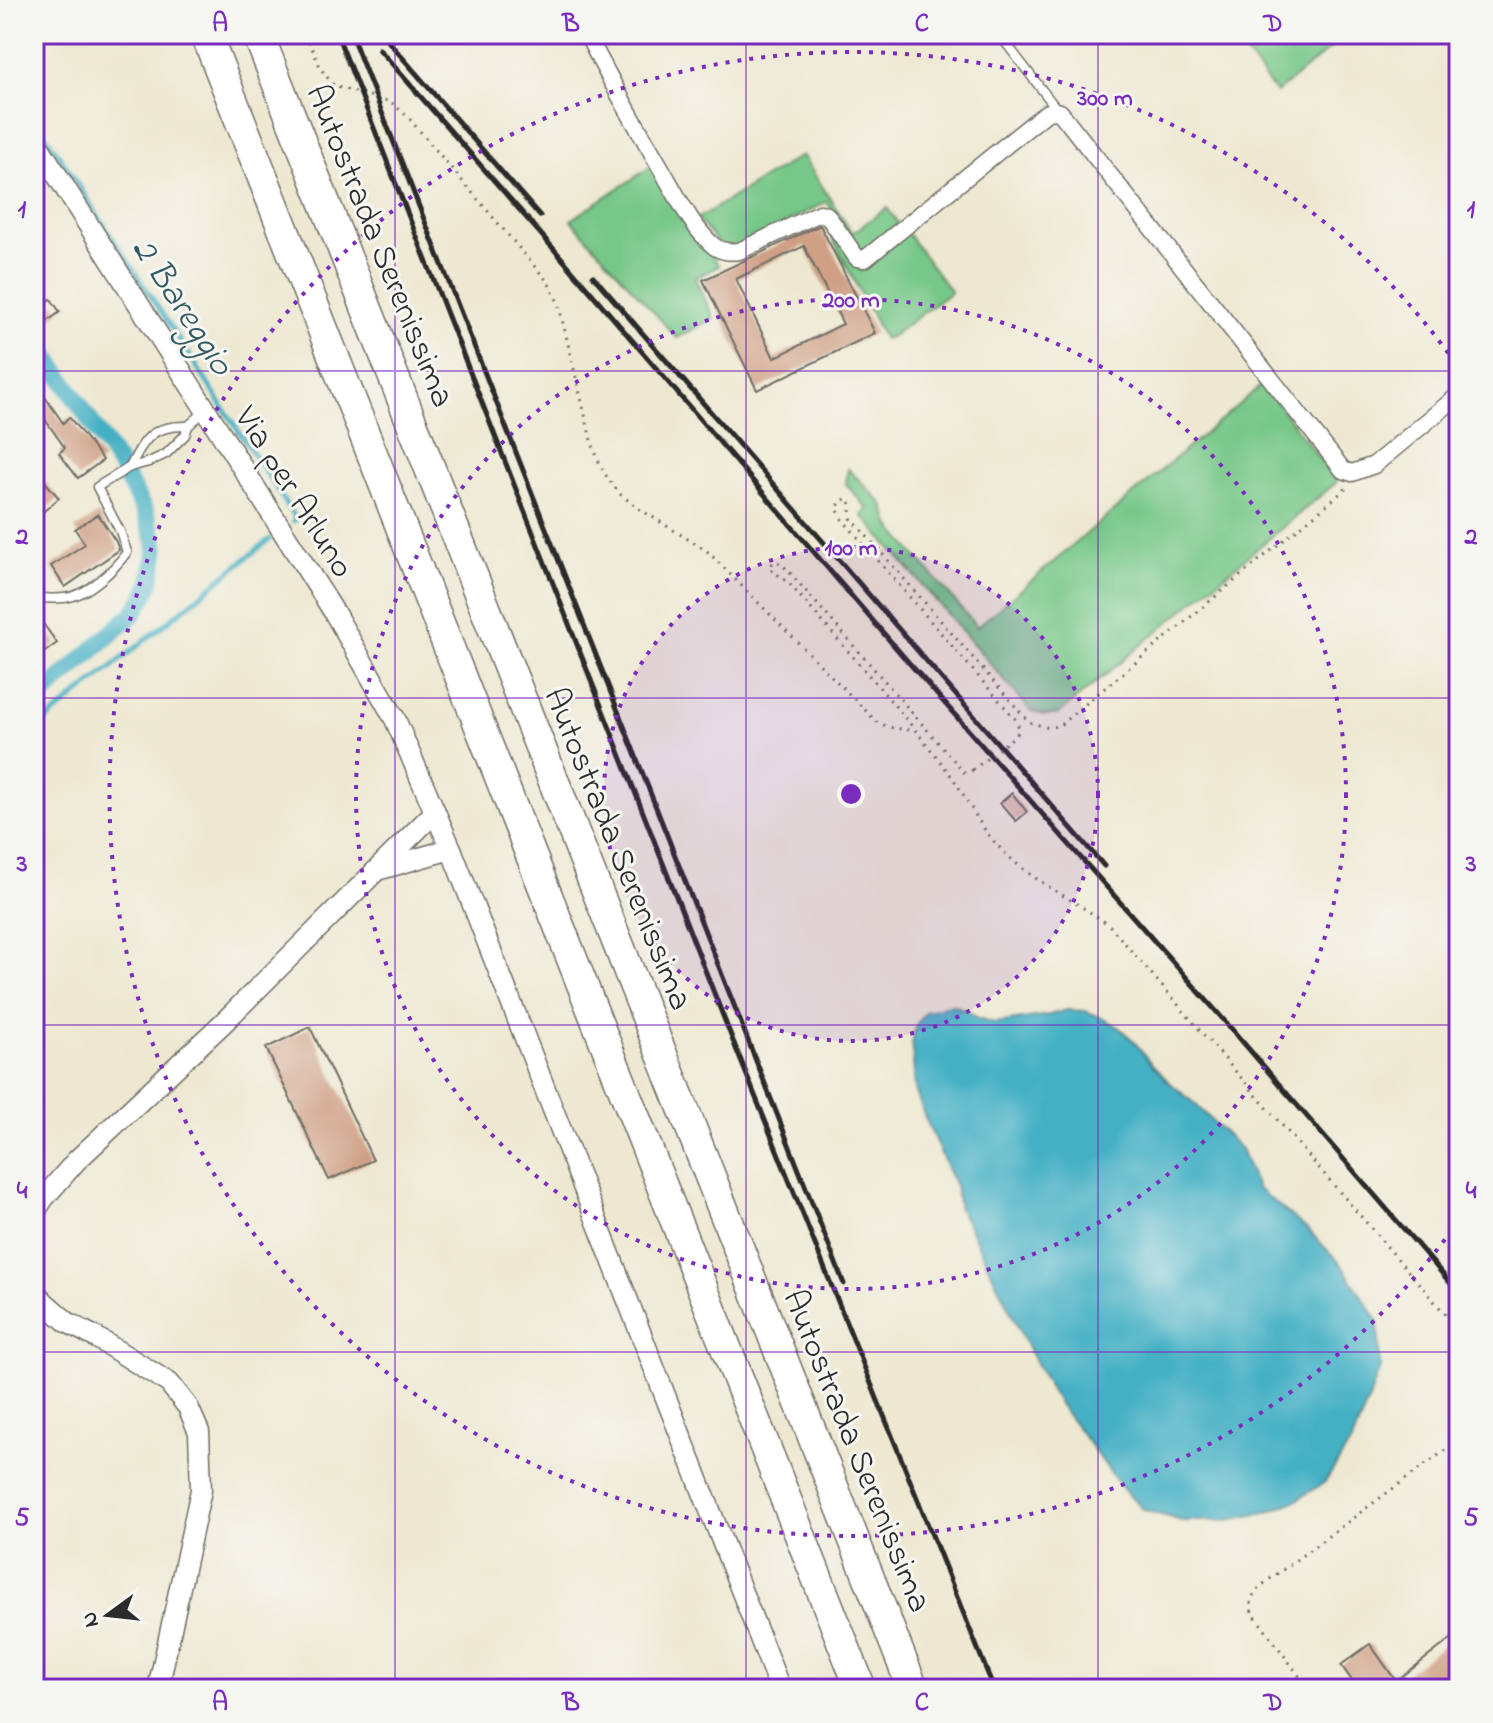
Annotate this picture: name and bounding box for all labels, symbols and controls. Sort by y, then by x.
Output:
text: A [212,6,228,44]
text: B [561,6,580,44]
text: C [915,6,929,44]
text: D [1262,6,1283,44]
street label: Autostrada Serenissima [291,78,466,415]
text: 300 m [1076,82,1133,117]
text: 1 [18,192,27,230]
text: 1 [1467,192,1476,230]
water label: 2 Bareggio [117,228,246,388]
text: 200 m [821,284,880,319]
street label: Via per Arluno [219,397,365,589]
text: 2 [15,519,29,557]
text: 2 [1464,519,1478,557]
text: 100 m [825,532,878,567]
street label: Autostrada Serenissima [529,681,704,1018]
centre of rings [837,780,865,808]
text: 3 [16,846,28,884]
text: 3 [1465,846,1477,884]
text: 4 [17,1173,28,1211]
text: 4 [1466,1173,1477,1211]
street label: Autostrada Serenissima [768,1283,943,1620]
text: 5 [15,1500,30,1538]
text: 5 [1464,1500,1479,1538]
north arrow [68,1575,148,1655]
text: N [74,1608,109,1631]
text: A [212,1685,228,1723]
text: B [561,1685,580,1723]
text: C [915,1685,929,1723]
text: D [1262,1685,1283,1723]

